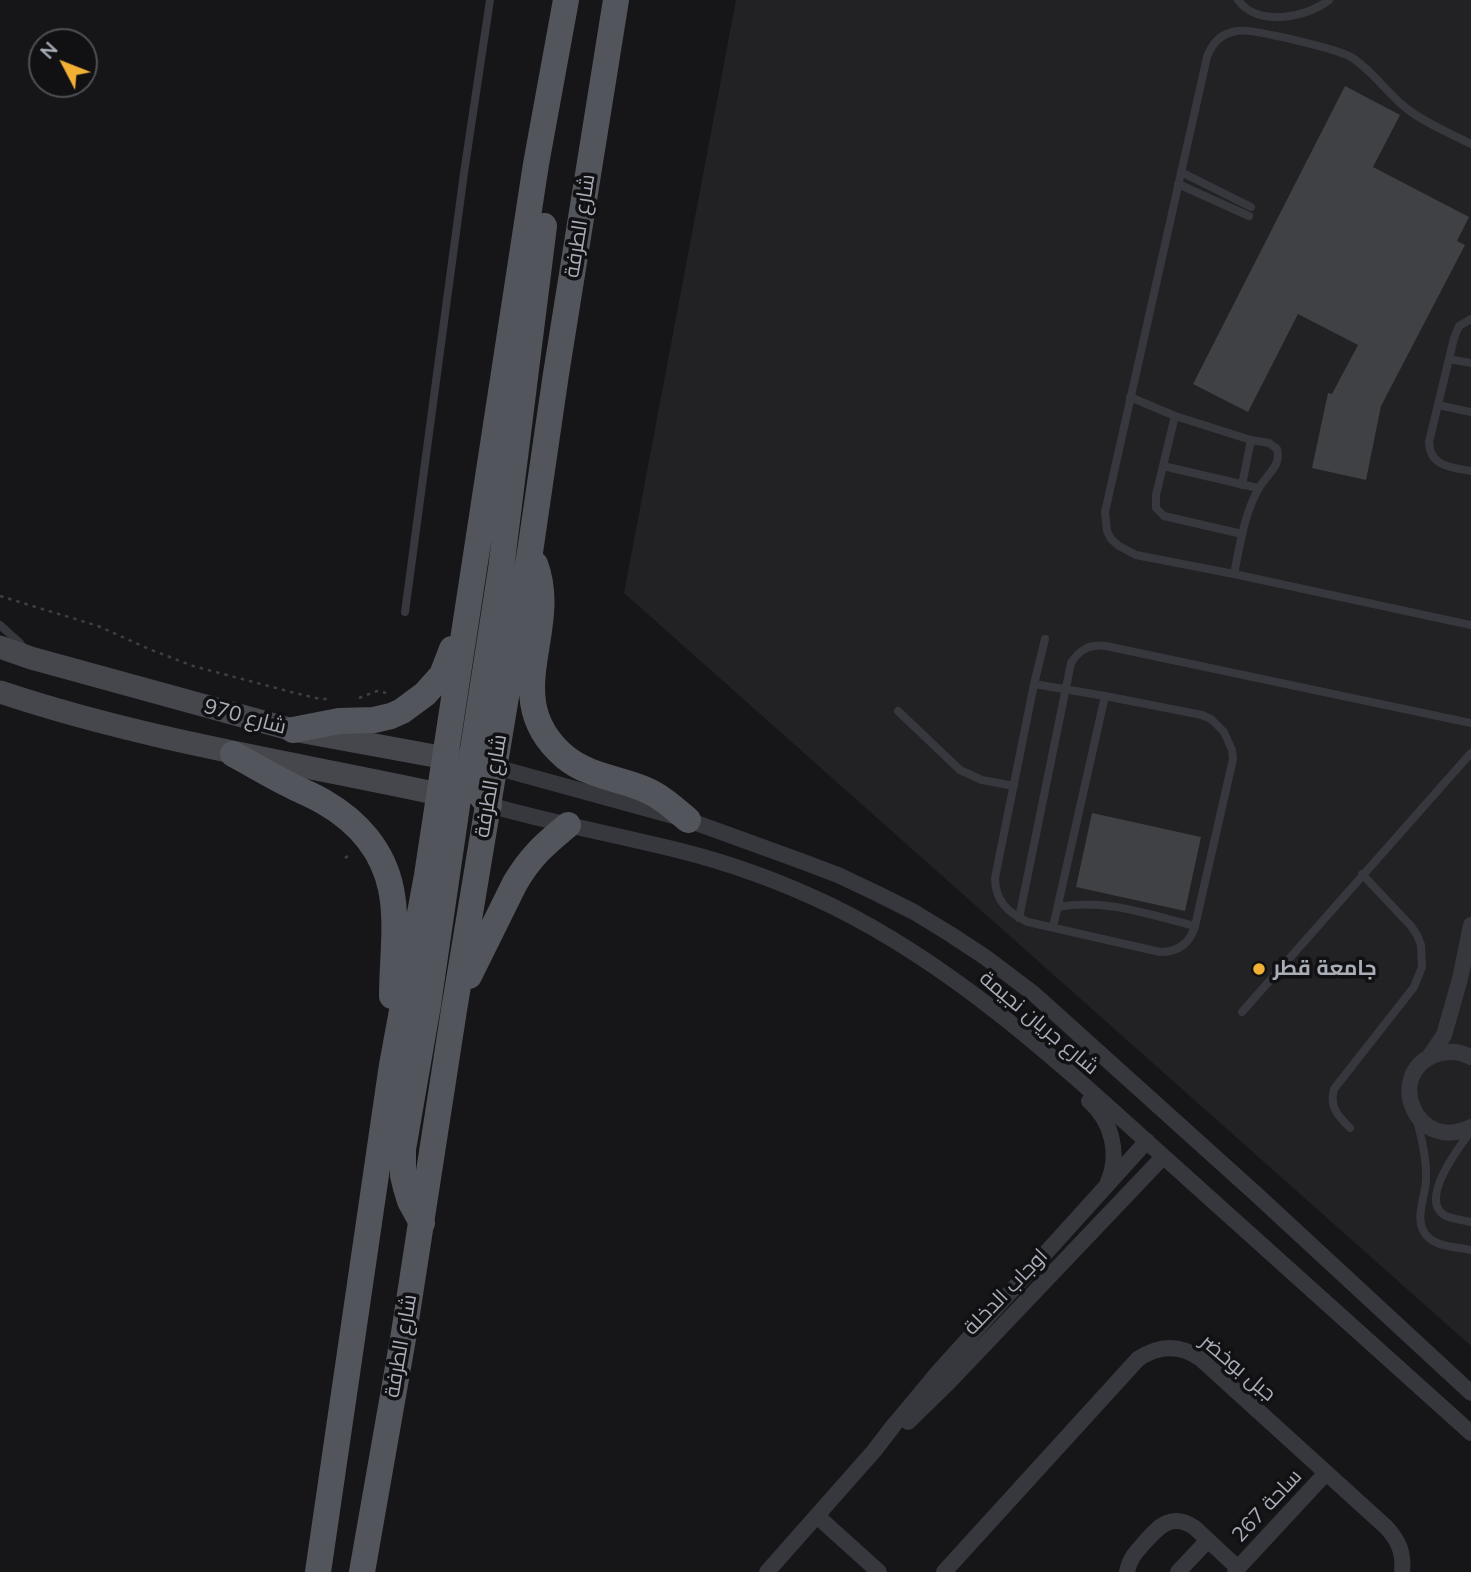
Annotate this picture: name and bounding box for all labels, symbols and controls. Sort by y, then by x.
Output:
north arrow [28,28,98,98]
text: N [35,37,63,64]
street label: شارع الطرفة [559,172,601,280]
street label: شارع 970 [201,694,289,740]
street label: شارع الطرفة [470,732,512,840]
place label: جامعة قطر [1273,956,1377,982]
marker: جامعة قطر [1251,961,1267,977]
street label: شارع جريان نجيمة [974,966,1104,1080]
street label: اوجاب الدخلة [959,1244,1053,1340]
street label: شارع الطرفة [380,1292,422,1400]
street label: جبل بوخضر [1195,1329,1281,1407]
street label: ساحة 267 [1227,1464,1307,1548]

